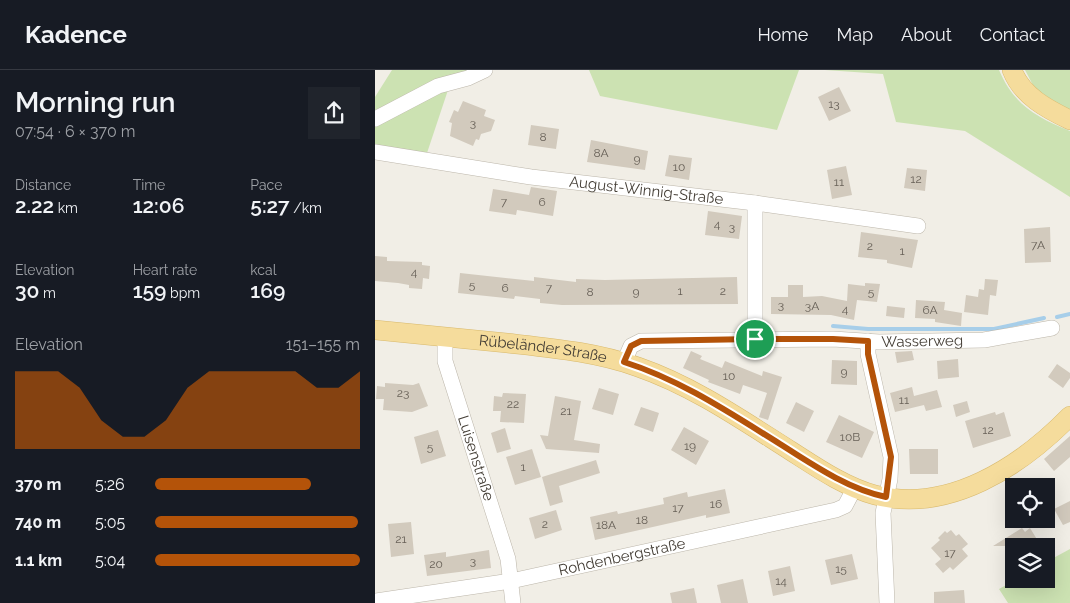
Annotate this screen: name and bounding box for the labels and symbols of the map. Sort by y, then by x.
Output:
house number: 13 [828,97,840,111]
house number: 3 [470,116,476,130]
house number: 8 [539,130,547,144]
house number: 8A [593,146,609,160]
house number: 9 [633,152,641,166]
house number: 10 [673,160,685,174]
street label: August-Winnig-Straße [568,172,724,208]
house number: 12 [910,172,922,186]
house number: 11 [834,175,844,189]
house number: 7 [501,195,508,209]
house number: 6 [538,195,546,209]
house number: 4 [714,217,721,231]
house number: 3 [729,220,735,234]
house number: 7A [1031,238,1045,252]
house number: 2 [867,239,873,253]
house number: 1 [899,244,905,258]
house number: 4 [411,265,418,279]
house number: 5 [469,278,476,292]
house number: 6 [501,281,509,295]
house number: 7 [546,281,553,295]
house number: 1 [677,284,683,298]
house number: 2 [720,284,726,298]
house number: 8 [586,285,594,299]
house number: 9 [632,285,640,299]
house number: 5 [868,285,875,299]
house number: 3 [778,298,784,312]
house number: 3A [805,299,819,313]
house number: 4 [842,302,849,316]
house number: 6A [922,303,938,317]
pin [734,318,776,360]
street label: Rübeländer Straße [478,331,609,367]
street label: Wasserweg [881,331,963,351]
house number: 9 [840,365,848,379]
house number: 10 [723,369,735,383]
house number: 23 [397,386,409,400]
house number: 11 [899,393,909,407]
house number: 22 [507,397,519,411]
house number: 21 [560,404,572,418]
street label: Luisenstraße [454,413,498,503]
house number: 12 [982,423,994,437]
house number: 10B [840,430,860,444]
house number: 19 [684,439,696,453]
house number: 5 [427,440,434,454]
house number: 1 [520,460,526,474]
house number: 16 [710,497,722,511]
house number: 17 [672,501,684,515]
house number: 18 [636,513,648,527]
house number: 2 [542,517,548,531]
house number: 18A [596,518,616,532]
house number: 21 [395,532,407,546]
street label: Rohdenbergstraße [557,534,687,579]
house number: 17 [944,546,956,560]
house number: 3 [470,554,476,568]
house number: 20 [429,557,443,571]
house number: 15 [835,562,847,576]
house number: 14 [775,574,787,588]

